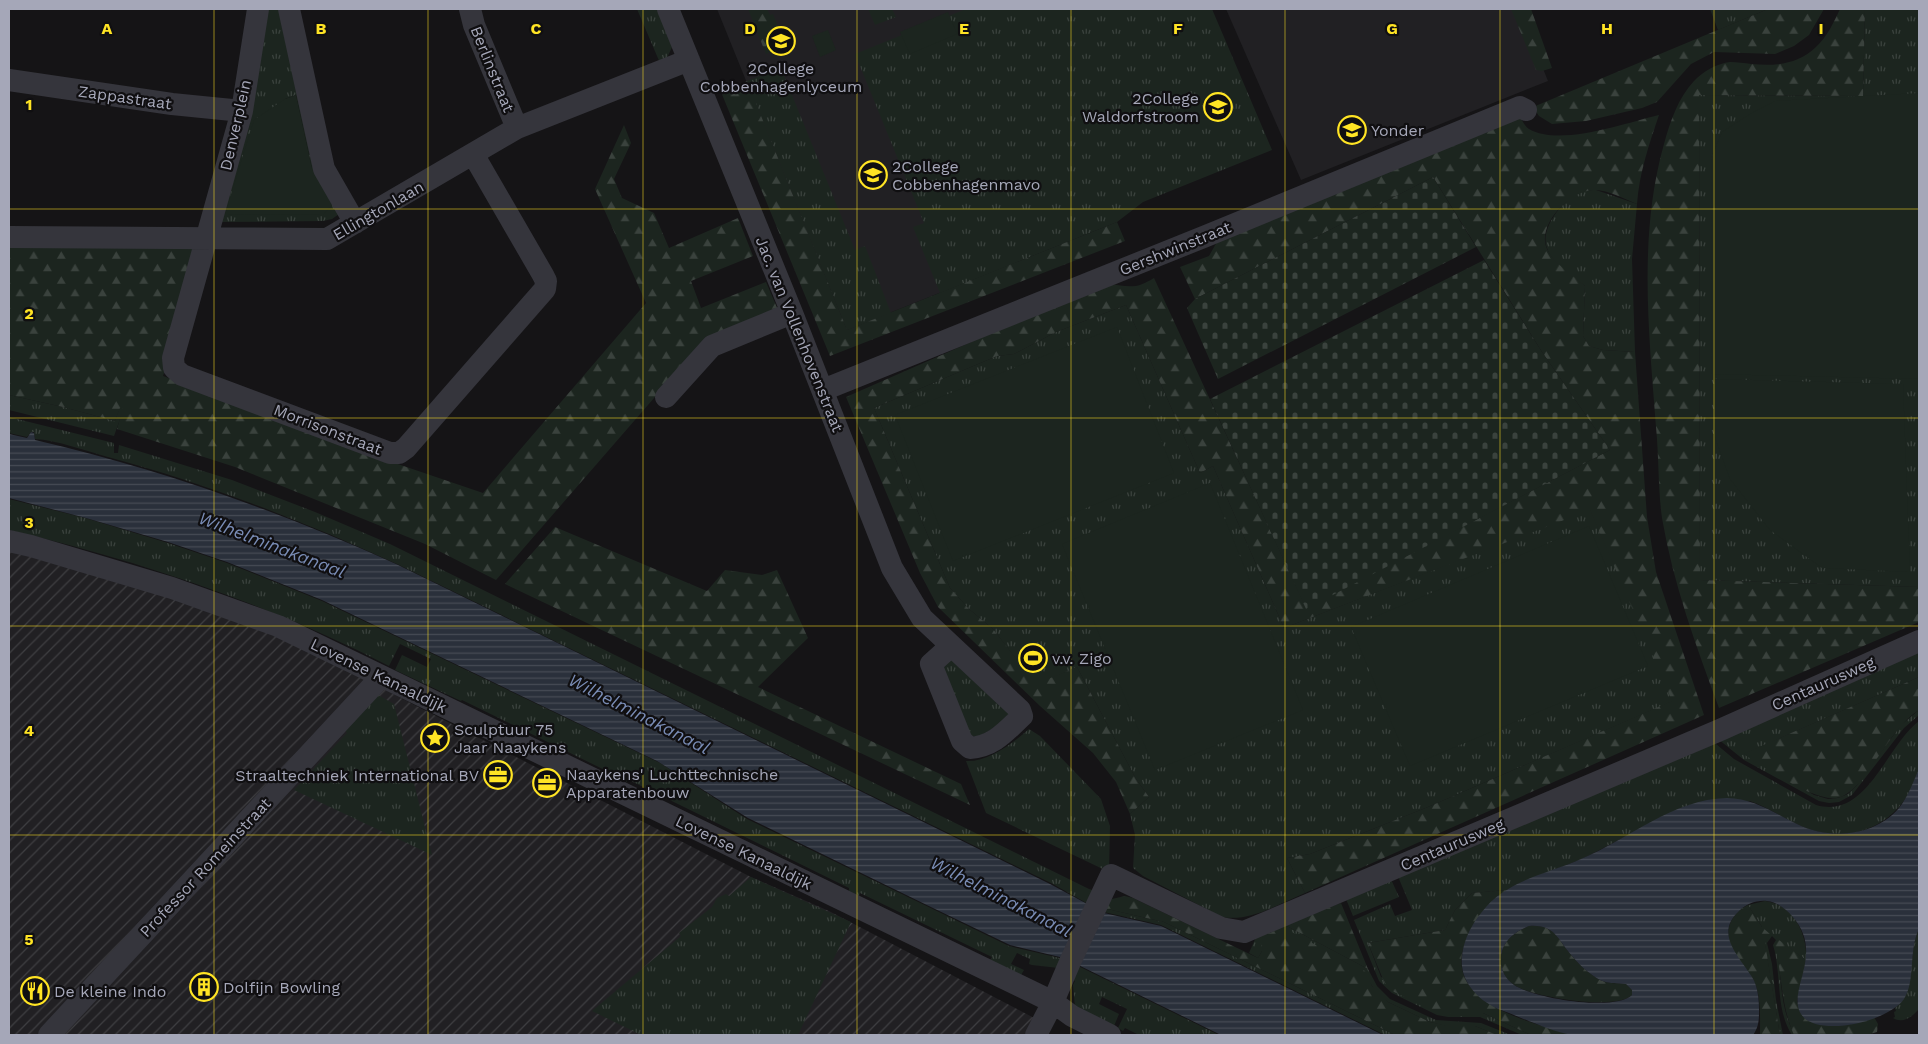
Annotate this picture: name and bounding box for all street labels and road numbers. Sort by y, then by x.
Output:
street label: Berlinstraat [467,23,519,115]
street label: Denverplein [216,78,255,172]
street label: Zappastraat [77,82,173,113]
street label: Ellingtonlaan [329,177,427,244]
street label: Gershwinstraat [1117,217,1234,280]
street label: Jac. van Vollenhovenstraat [752,234,848,435]
street label: Morrisonstraat [271,400,385,459]
street label: Lovense Kanaaldijk [307,634,450,717]
street label: Centaurusweg [1769,652,1878,715]
street label: Professor Romeinstraat [136,794,275,941]
street label: Lovense Kanaaldijk [672,811,815,894]
street label: Centaurusweg [1397,814,1507,875]

